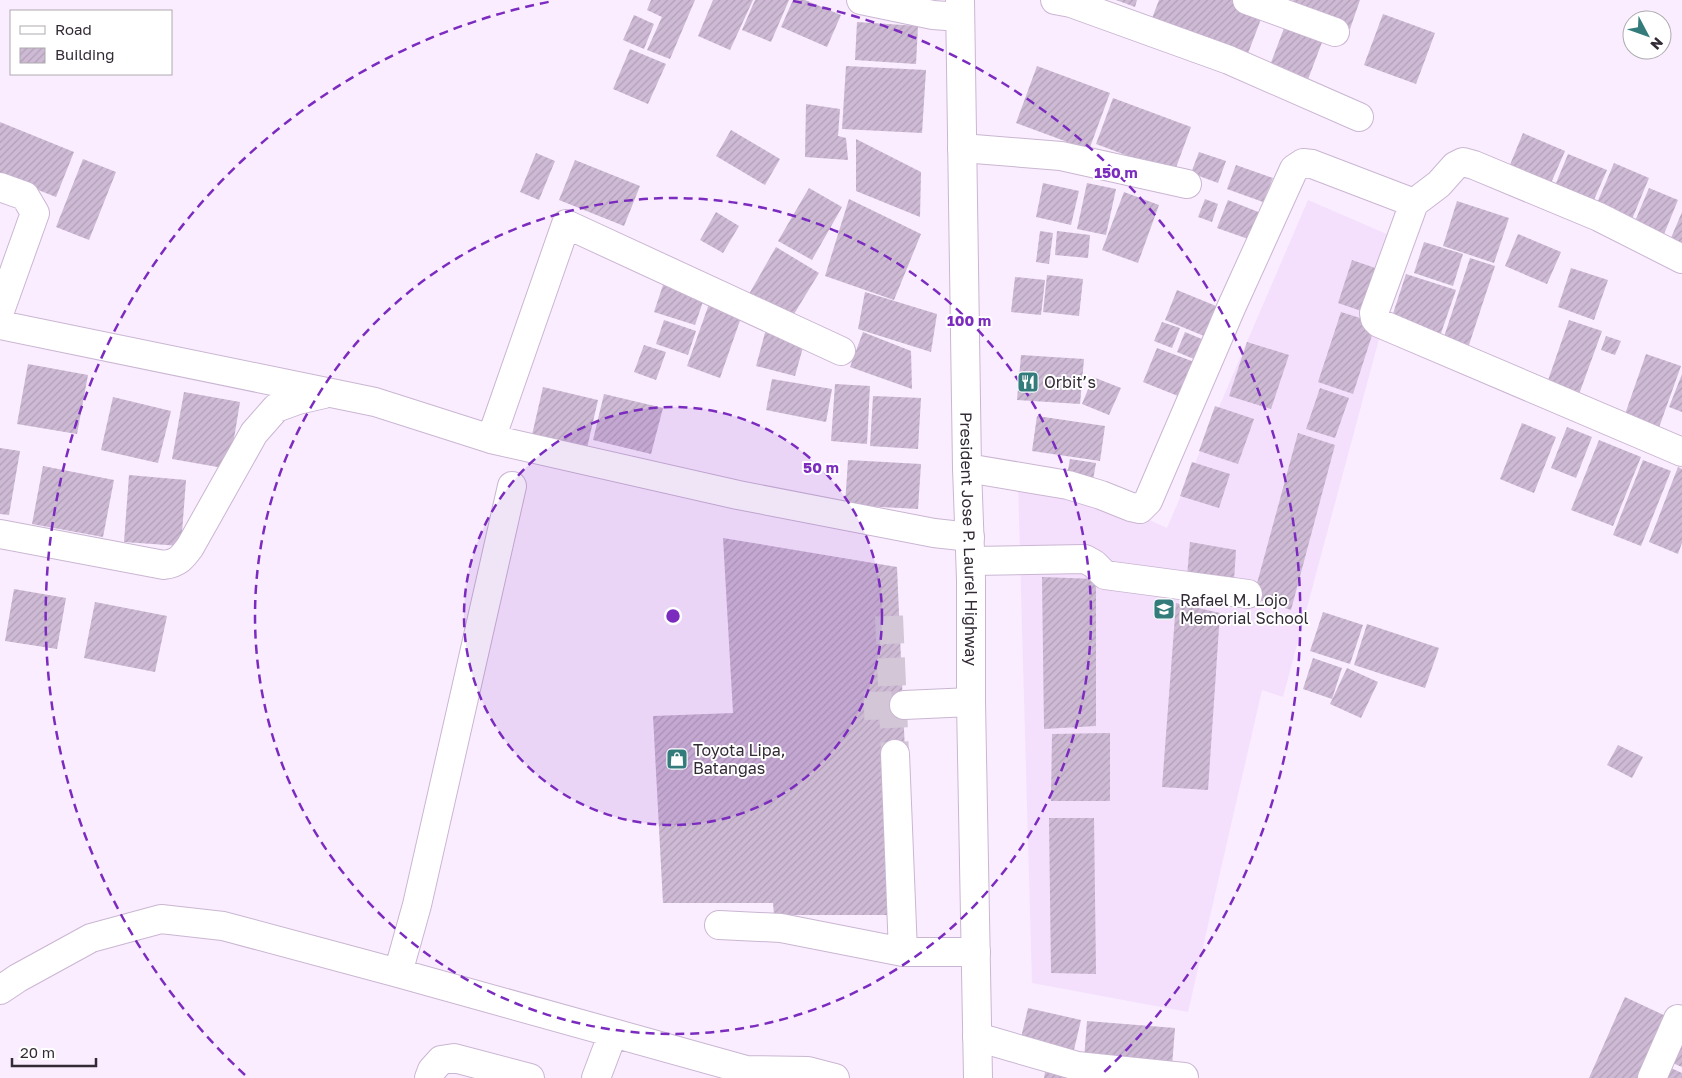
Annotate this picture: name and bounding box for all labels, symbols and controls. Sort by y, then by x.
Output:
legend [10,10,172,75]
north arrow [1622,10,1672,60]
text: Road [55,20,92,38]
text: N [1647,34,1667,53]
text: Building [55,45,115,63]
text: 150 m [1094,163,1138,181]
text: 100 m [947,311,991,329]
restaurant icon: Orbit’s [1016,370,1040,394]
place label: Orbit’s [1044,372,1096,392]
street label: President Jose P. Laurel Highway [956,412,981,666]
text: 50 m [803,458,839,476]
place label: Rafael M. Lojo Memorial School [1180,590,1309,628]
school or university icon: Rafael M. Lojo Memorial School [1152,597,1176,621]
centre of rings [664,607,682,625]
place label: Toyota Lipa, Batangas [693,740,786,778]
shop icon: Toyota Lipa, Batangas [665,747,689,771]
scale bar [12,1036,96,1068]
text: 20 m [20,1043,55,1061]

